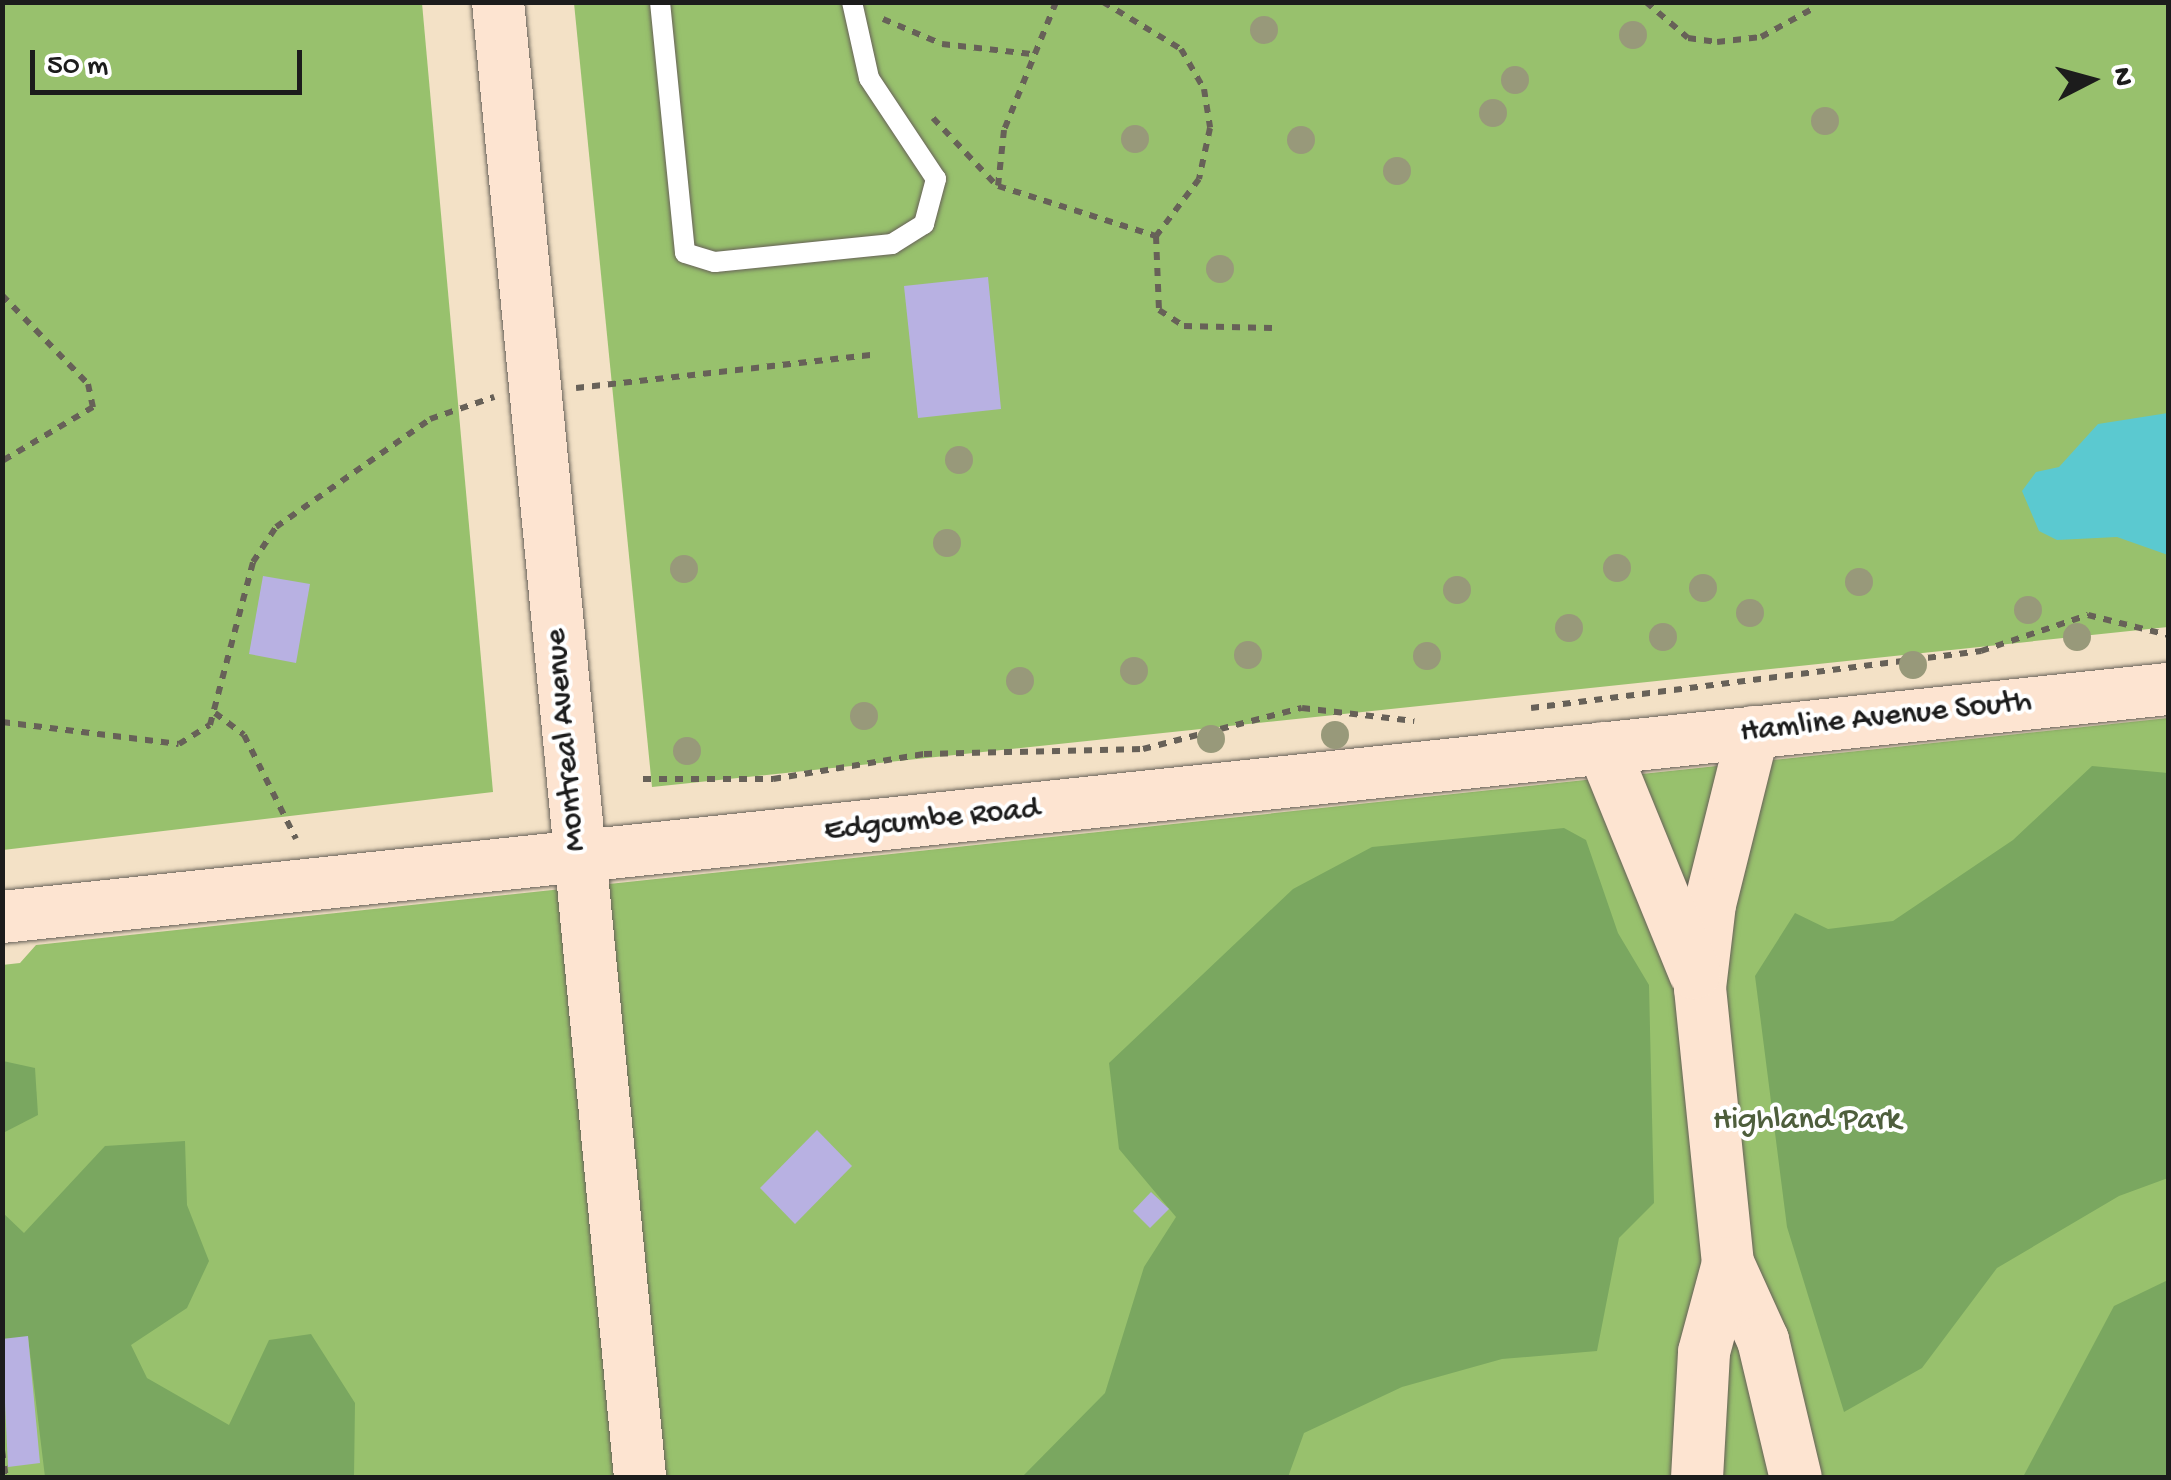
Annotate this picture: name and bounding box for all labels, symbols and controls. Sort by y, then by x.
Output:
scale bar [35,30,308,92]
north arrow [2041,30,2141,130]
text: 50 m [47,50,108,85]
text: N [2104,66,2139,88]
street label: Montreal Avenue [538,627,596,853]
street label: Hamline Avenue South [1739,684,2033,752]
street label: Edgcumbe Road [822,791,1042,851]
park label: Highland Park [1713,1102,1901,1140]

